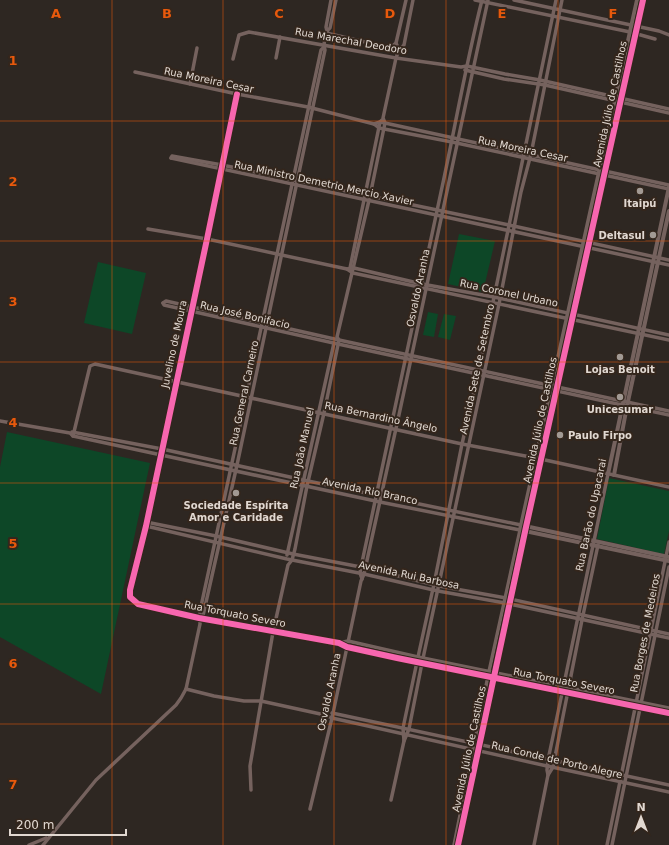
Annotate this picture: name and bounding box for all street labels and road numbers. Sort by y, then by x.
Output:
street label: Rua Marechal Deodoro [294,26,408,56]
street label: Avenida Júlio de Castilhos [591,40,629,168]
street label: Rua Moreira Cesar [163,65,256,95]
street label: Rua Moreira Cesar [477,134,570,164]
street label: Rua Ministro Demetrio Mercio Xavier [233,159,416,208]
street label: Osvaldo Aranha [404,248,432,328]
street label: Rua Coronel Urbano [459,277,559,309]
street label: Juvelino de Moura [159,299,189,390]
street label: Rua José Bonifacio [199,299,291,331]
street label: Avenida Sete de Setembro [458,303,496,435]
street label: Rua General Carneiro [227,339,261,447]
street label: Avenida Júlio de Castilhos [521,356,559,484]
street label: Rua Bernardino Ângelo [324,399,439,434]
street label: Rua João Manuel [288,406,316,490]
street label: Rua Barão do Upacarai [574,458,608,572]
street label: Avenida Rio Branco [321,476,419,506]
street label: Avenida Rui Barbosa [358,559,460,591]
street label: Rua Borges de Medeiros [628,573,662,693]
street label: Rua Torquato Severo [183,599,287,629]
street label: Osvaldo Aranha [315,652,343,732]
street label: Rua Torquato Severo [512,666,616,696]
street label: Avenida Júlio de Castilhos [450,685,488,813]
street label: Rua Conde de Porto Alegre [490,740,624,780]

